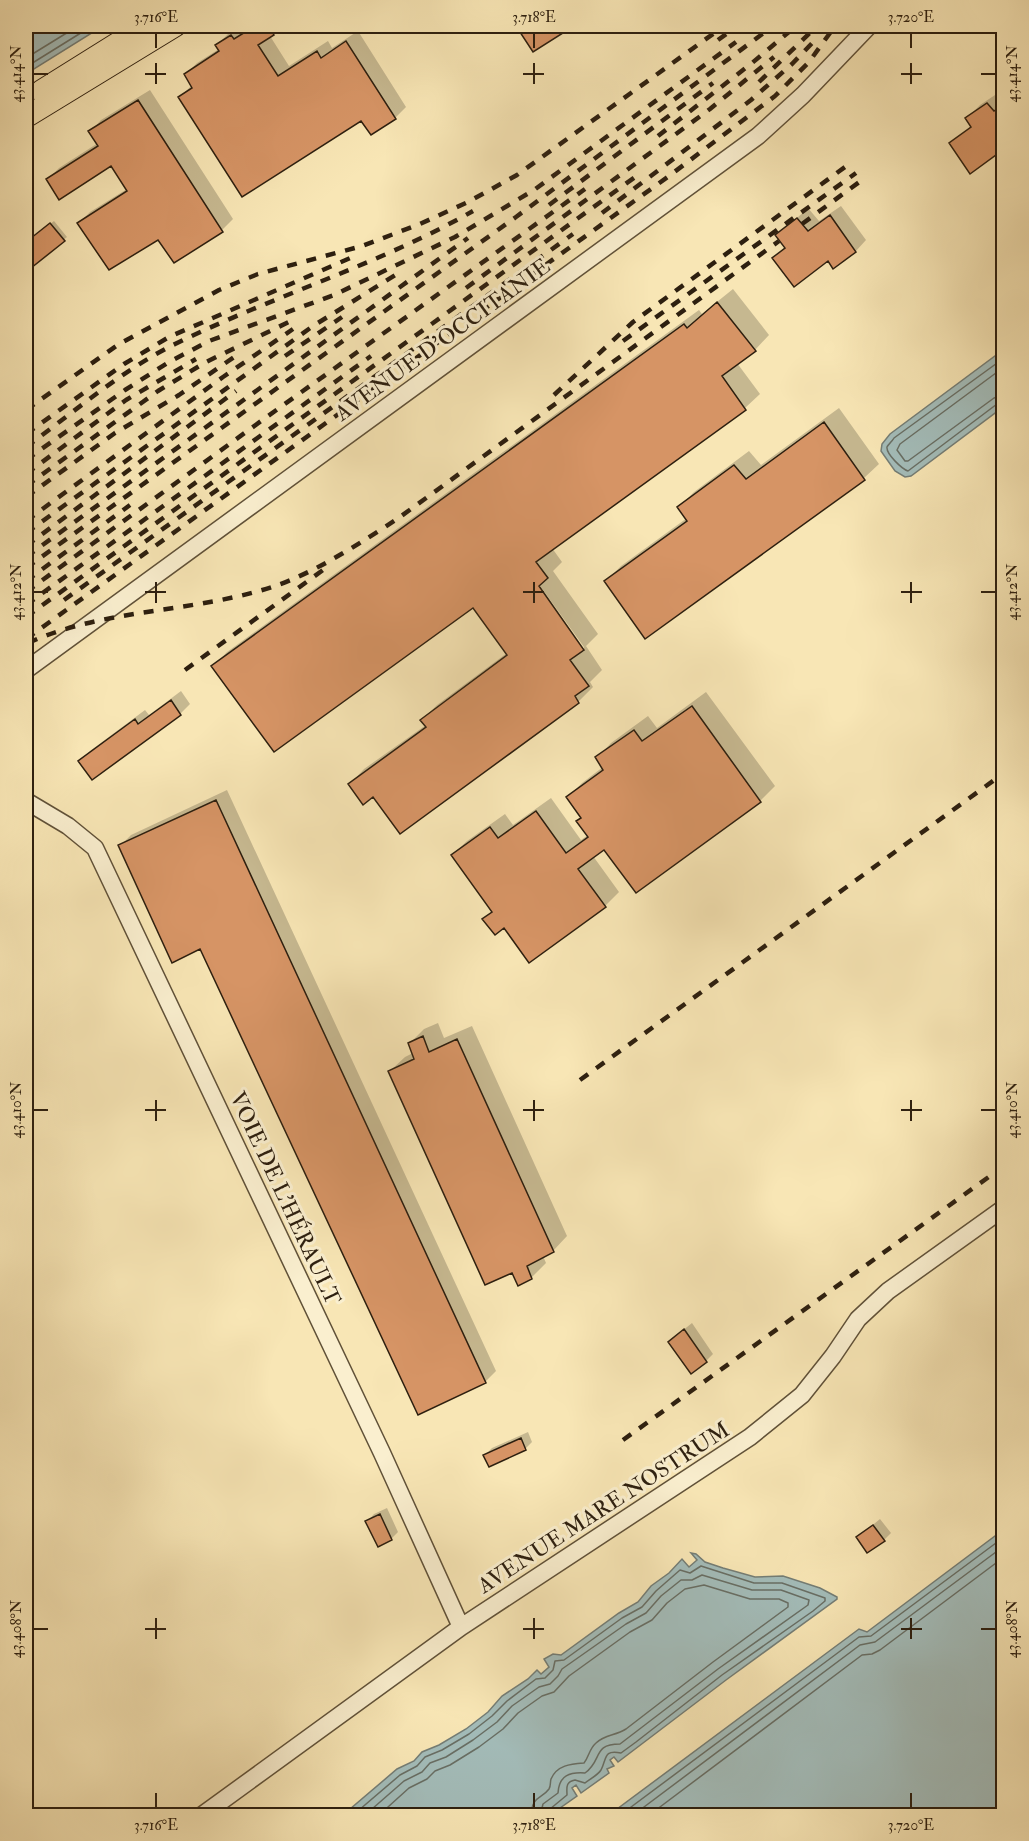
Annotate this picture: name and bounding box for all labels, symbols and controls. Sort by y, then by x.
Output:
text: 3.716°E [134,8,178,27]
text: 3.718°E [512,8,556,27]
text: 3.720°E [888,8,934,27]
text: 43.414°N [7,45,26,103]
text: 43.414°N [1003,45,1022,103]
street label: AVENUE D'OCCITANIE [329,252,556,428]
text: 43.412°N [7,563,26,620]
text: 43.412°N [1003,563,1022,620]
text: 43.410°N [7,1081,26,1138]
text: 43.410°N [1003,1081,1022,1138]
street label: VOIE DE L'HÉRAULT [223,1087,348,1310]
street label: AVENUE MARE NOSTRUM [471,1416,735,1600]
text: 43.408°N [7,1599,26,1658]
text: 43.408°N [1003,1599,1022,1658]
text: 3.716°E [134,1816,178,1835]
text: 3.718°E [512,1816,556,1835]
text: 3.720°E [888,1816,934,1835]

